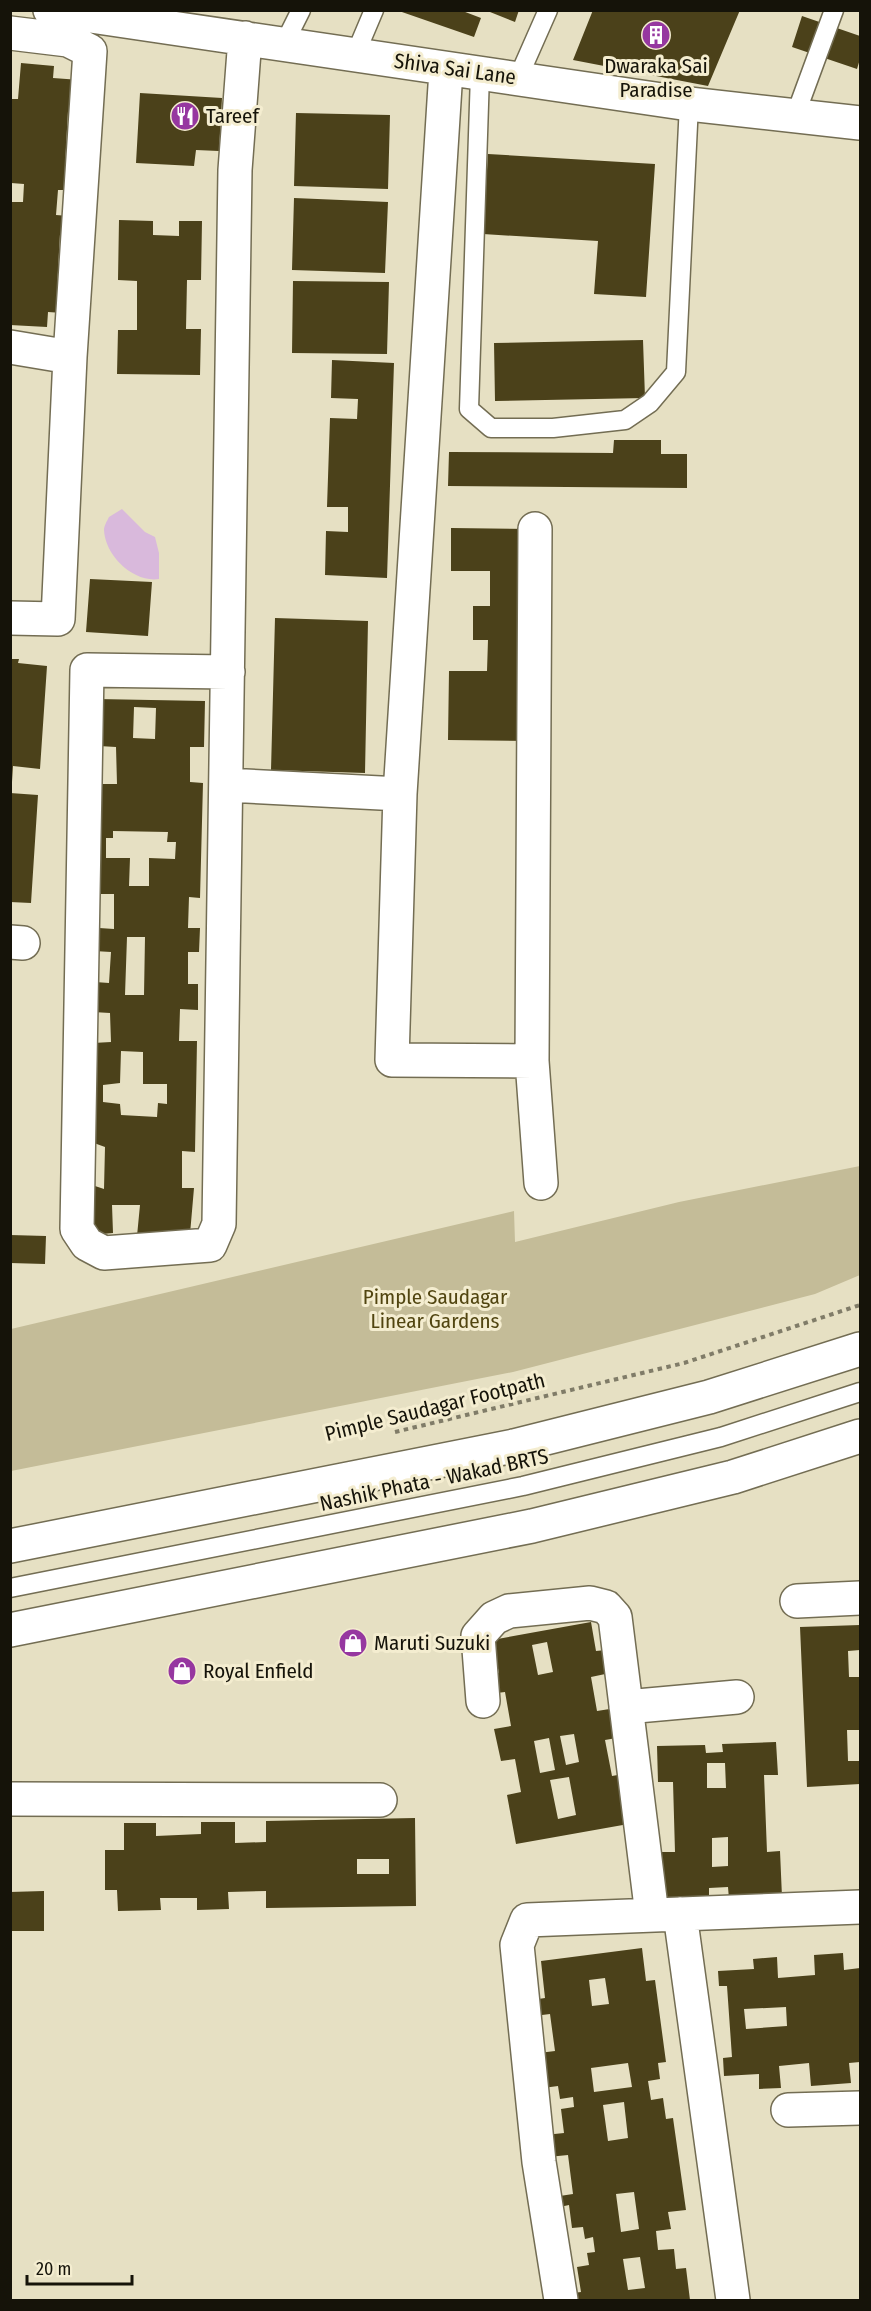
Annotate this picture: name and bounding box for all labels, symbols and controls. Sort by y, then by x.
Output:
building icon: Dwaraka Sai Paradise [640,19,672,51]
street label: Shiva Sai Lane [392,48,518,90]
place label: Dwaraka Sai Paradise [604,53,708,103]
restaurant icon: Tareef [169,100,201,132]
place label: Tareef [206,103,260,129]
park label: Pimple Saudagar Linear Gardens [363,1284,508,1334]
street label: Pimple Saudagar Footpath [322,1367,548,1447]
street label: Nashik Phata - Wakad BRTS [317,1443,551,1517]
shop icon: Maruti Suzuki [337,1627,369,1659]
place label: Maruti Suzuki [374,1630,490,1656]
shop icon: Royal Enfield [166,1655,198,1687]
place label: Royal Enfield [203,1658,313,1684]
scale bar [27,2248,132,2286]
text: 20 m [36,2258,71,2280]

